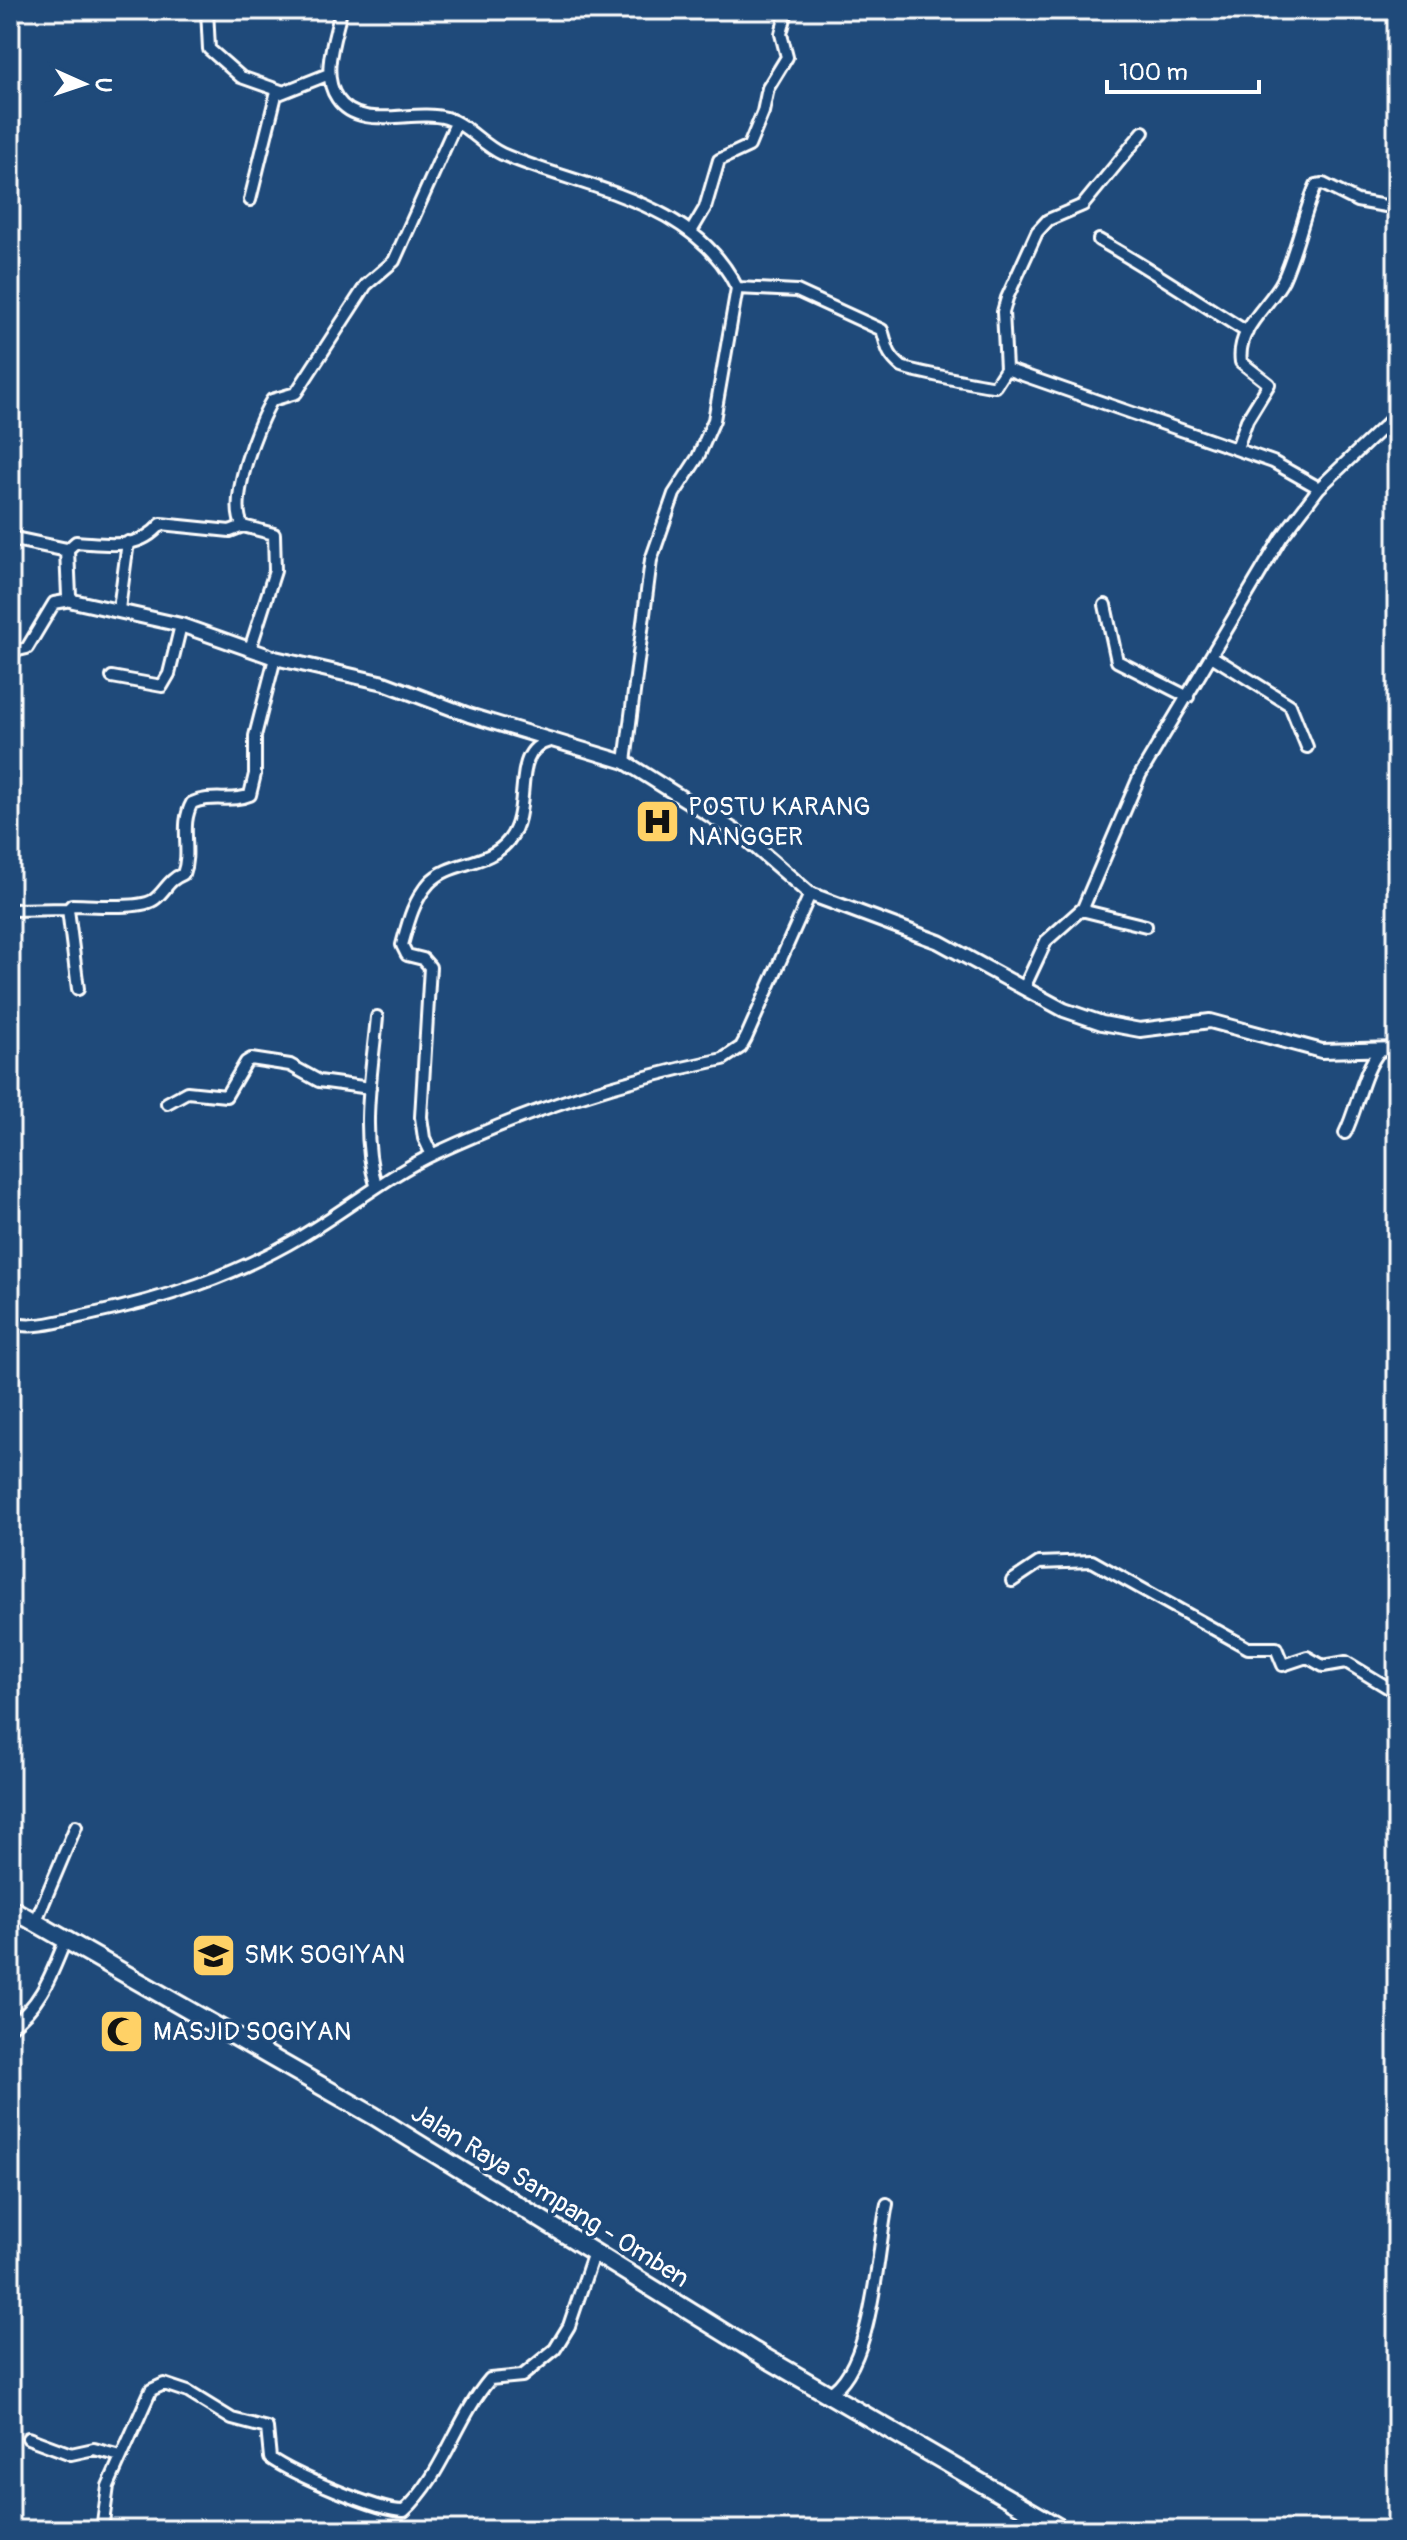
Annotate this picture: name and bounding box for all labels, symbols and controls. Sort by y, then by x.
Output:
north arrow [44,44,124,124]
scale bar [1107,44,1259,94]
text: 100 m [1119,58,1188,87]
text: U [89,77,117,93]
place label: POSTU KARANG NANGGER [688,791,871,853]
hospital icon: POSTU KARANG NANGGER [633,798,681,846]
school or university icon: SMK SOGIYAN [189,1931,237,1979]
place label: SMK SOGIYAN [244,1939,405,1971]
mosque icon: MASJID SOGIYAN [98,2008,146,2056]
place label: MASJID SOGIYAN [153,2016,351,2048]
street label: Jalan Raya Sampang - Omben [405,2097,695,2295]

